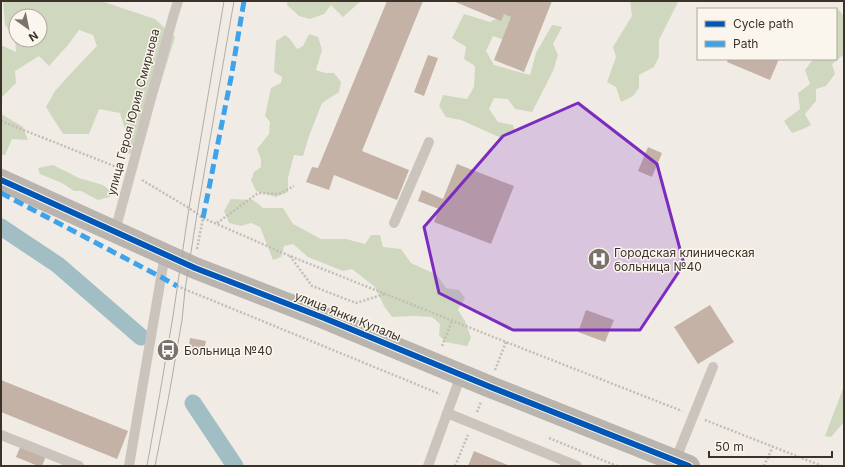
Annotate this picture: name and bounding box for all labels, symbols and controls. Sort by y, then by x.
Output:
north arrow [8,8,48,48]
legend [697,8,837,60]
text: Cycle path [733,16,794,31]
street label: улица Героя Юрия Смирнова [104,27,162,197]
text: N [26,28,41,45]
text: Path [733,36,758,51]
place label: Городская клиническая больница №40 [614,245,755,274]
hospital icon: Городская клиническая больница №40 [586,246,612,272]
street label: улица Янки Купалы [293,288,403,344]
bus stop icon: Больница №40 [155,337,181,363]
place label: Больница №40 [184,343,272,358]
scale bar [709,433,832,459]
text: 50 m [715,439,744,454]

